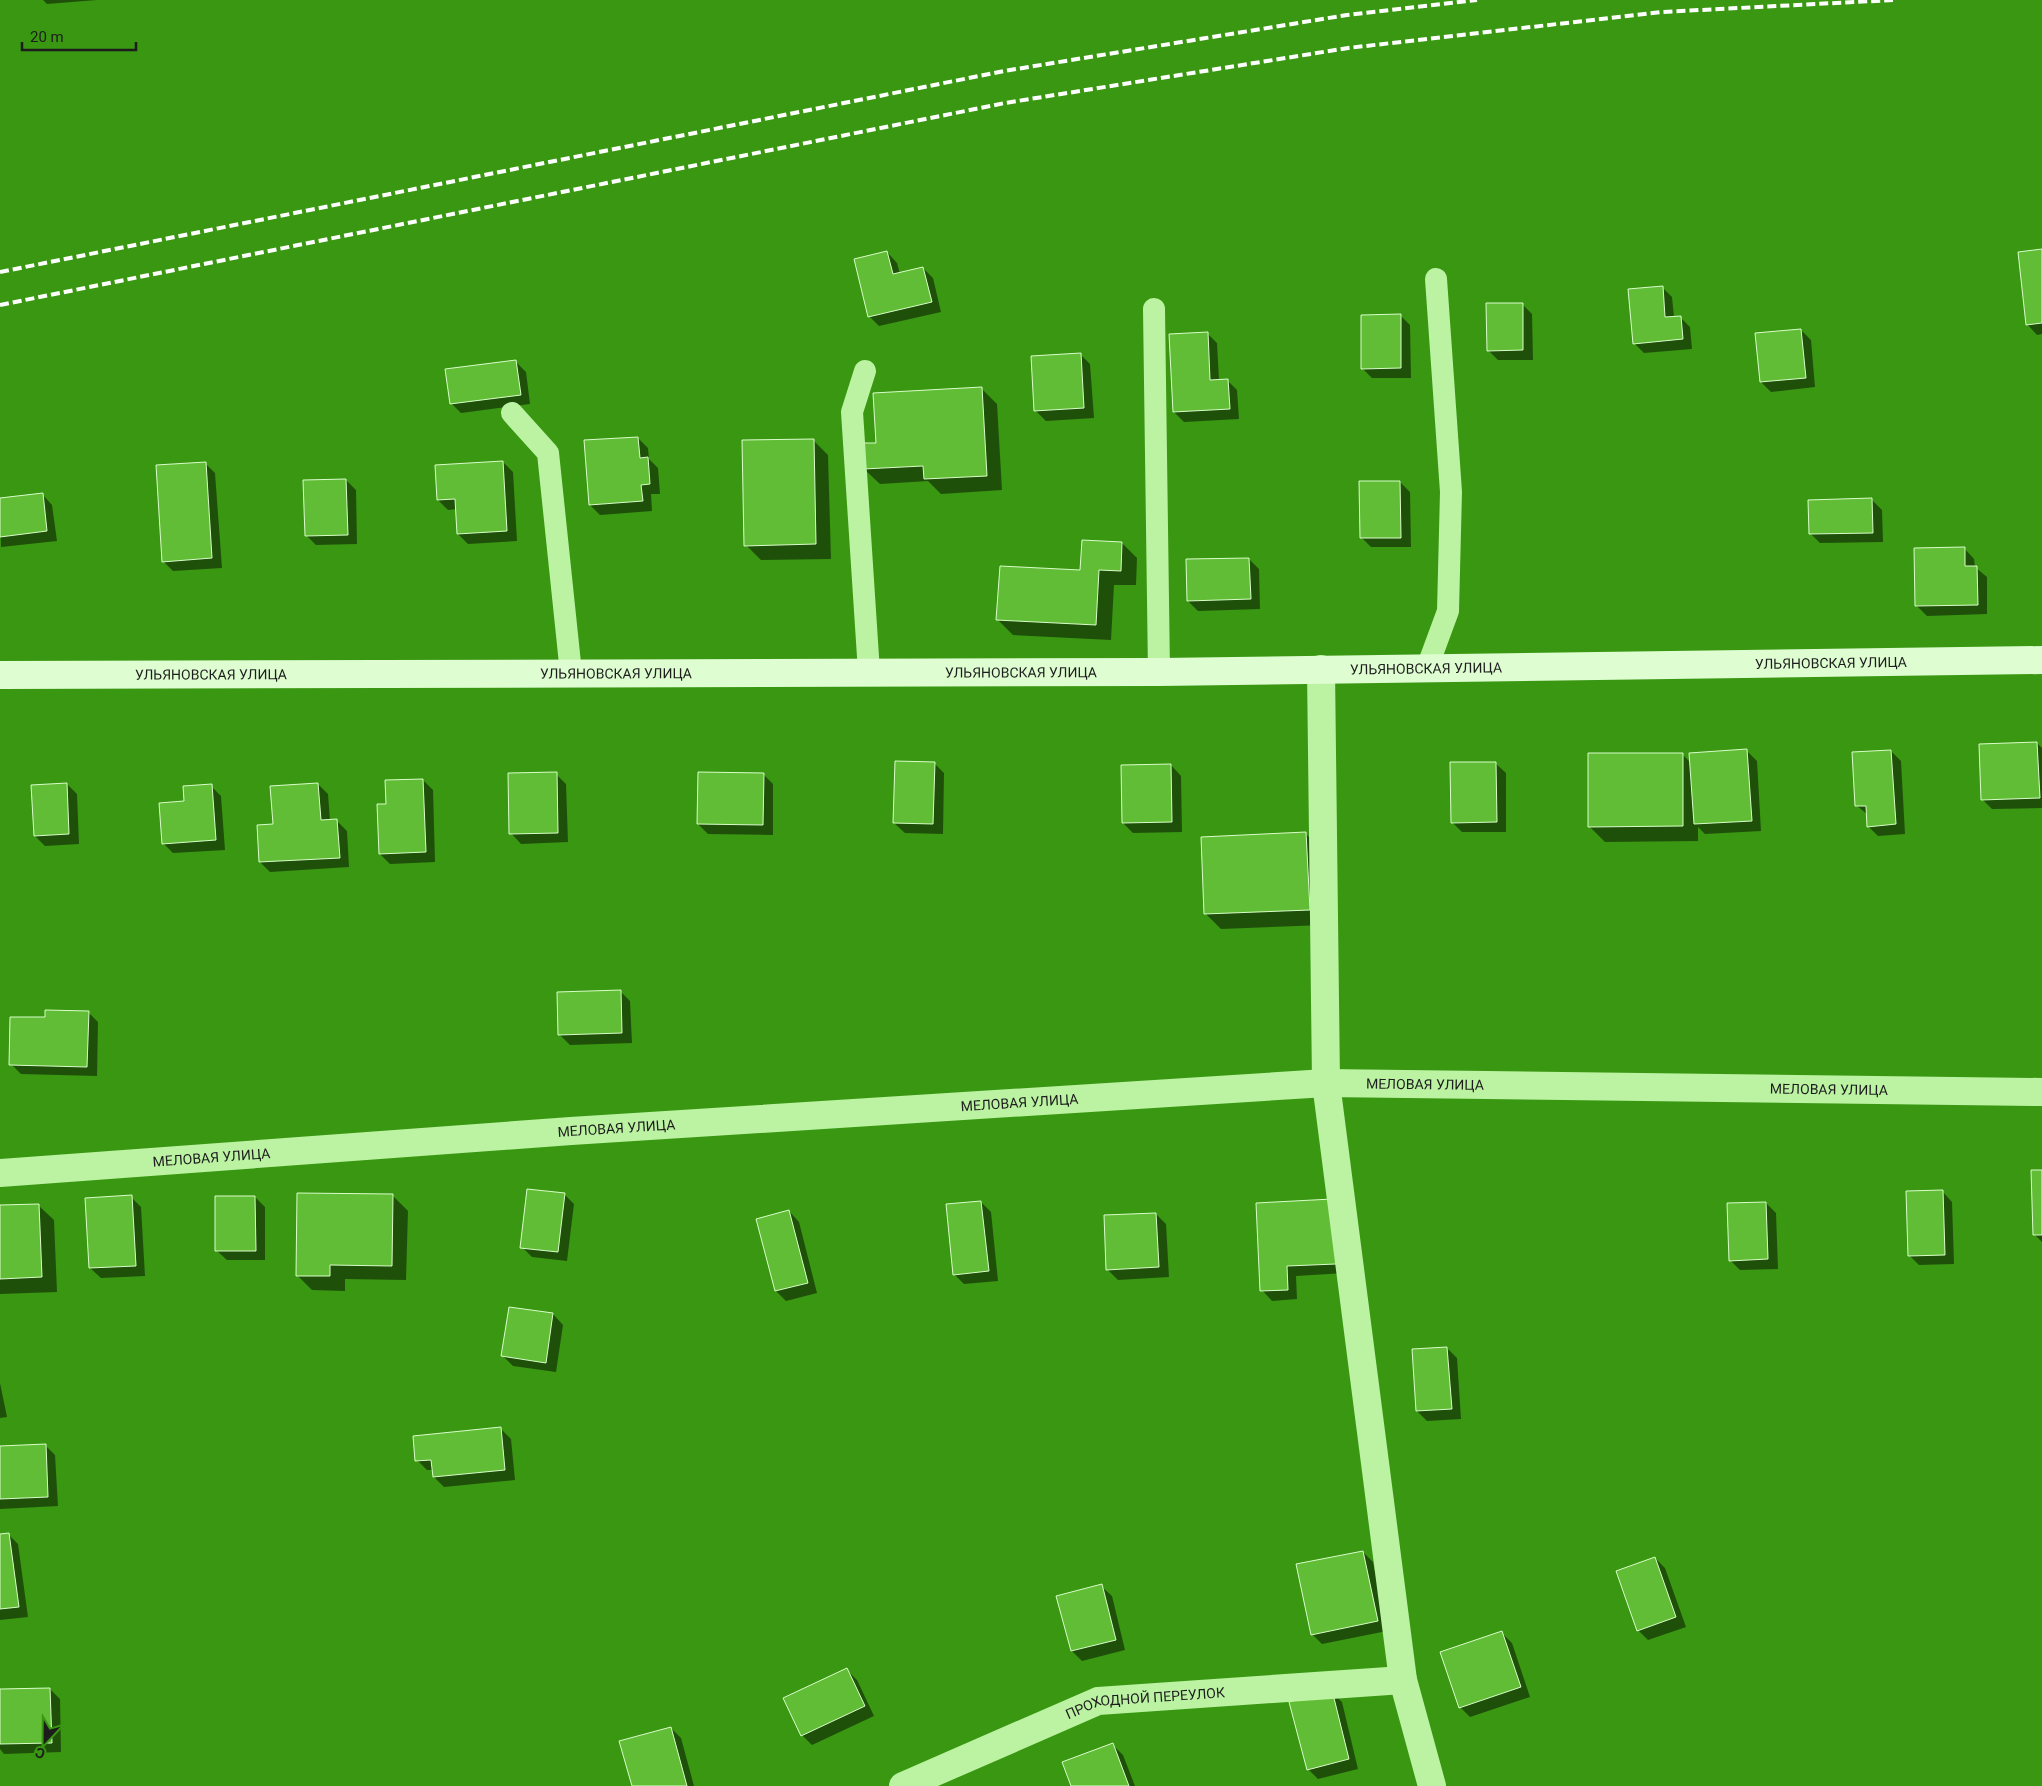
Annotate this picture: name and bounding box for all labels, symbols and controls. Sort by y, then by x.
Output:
scale bar [22,20,136,52]
text: 20 m [30,28,64,46]
street label: УЛЬЯНОВСКАЯ УЛИЦА [1755,654,1907,672]
street label: УЛЬЯНОВСКАЯ УЛИЦА [1350,659,1502,677]
street label: УЛЬЯНОВСКАЯ УЛИЦА [945,664,1097,681]
street label: УЛЬЯНОВСКАЯ УЛИЦА [540,665,692,682]
street label: УЛЬЯНОВСКАЯ УЛИЦА [135,666,287,683]
street label: МЕЛОВАЯ УЛИЦА [1366,1076,1484,1093]
street label: МЕЛОВАЯ УЛИЦА [1770,1081,1888,1098]
street label: МЕЛОВАЯ УЛИЦА [960,1091,1079,1114]
street label: МЕЛОВАЯ УЛИЦА [557,1116,676,1140]
street label: МЕЛОВАЯ УЛИЦА [152,1145,271,1170]
street label: ПРОХОДНОЙ ПЕРЕУЛОК [1063,1684,1225,1722]
north arrow [20,1716,70,1766]
text: С [33,1744,47,1762]

